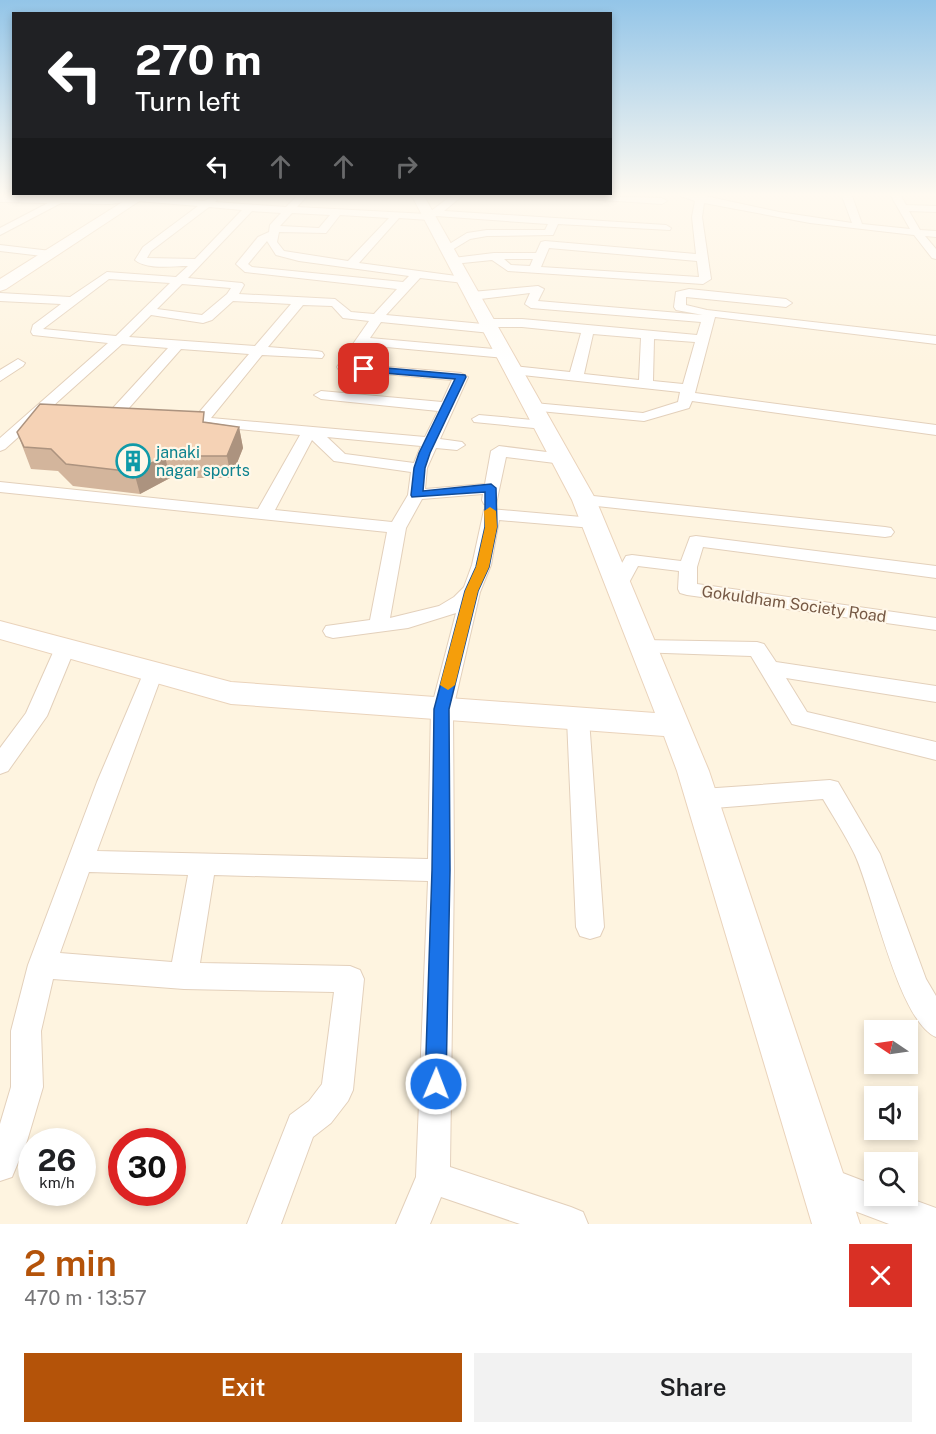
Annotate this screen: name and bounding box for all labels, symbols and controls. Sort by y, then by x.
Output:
text: 270 m [135,35,262,84]
icon: left [36,36,114,114]
text: Turn left [135,85,241,117]
icon: left [201,150,234,183]
icon: ahead [264,150,297,183]
icon: ahead [327,150,360,183]
icon: right [390,150,423,183]
pin [338,343,389,394]
icon: arrive [347,352,380,385]
building icon: janaki nagar sports [115,443,151,479]
place label: janaki nagar sports [155,443,250,480]
street label: Gokuldham Society Road [700,582,888,626]
north arrow [864,1020,918,1074]
map controls [864,1020,918,1206]
position arrow [404,1052,468,1116]
button: sound [864,1086,918,1140]
speed limit sign: 30 [108,1128,186,1206]
text: 26 [38,1142,76,1178]
button: search [864,1152,918,1206]
text: km/h [39,1174,75,1191]
text: 2 min [24,1242,117,1284]
button: close [849,1244,912,1307]
text: 470 m · 13:57 [24,1286,147,1310]
button: Exit [24,1353,462,1422]
button: Share [474,1353,912,1422]

